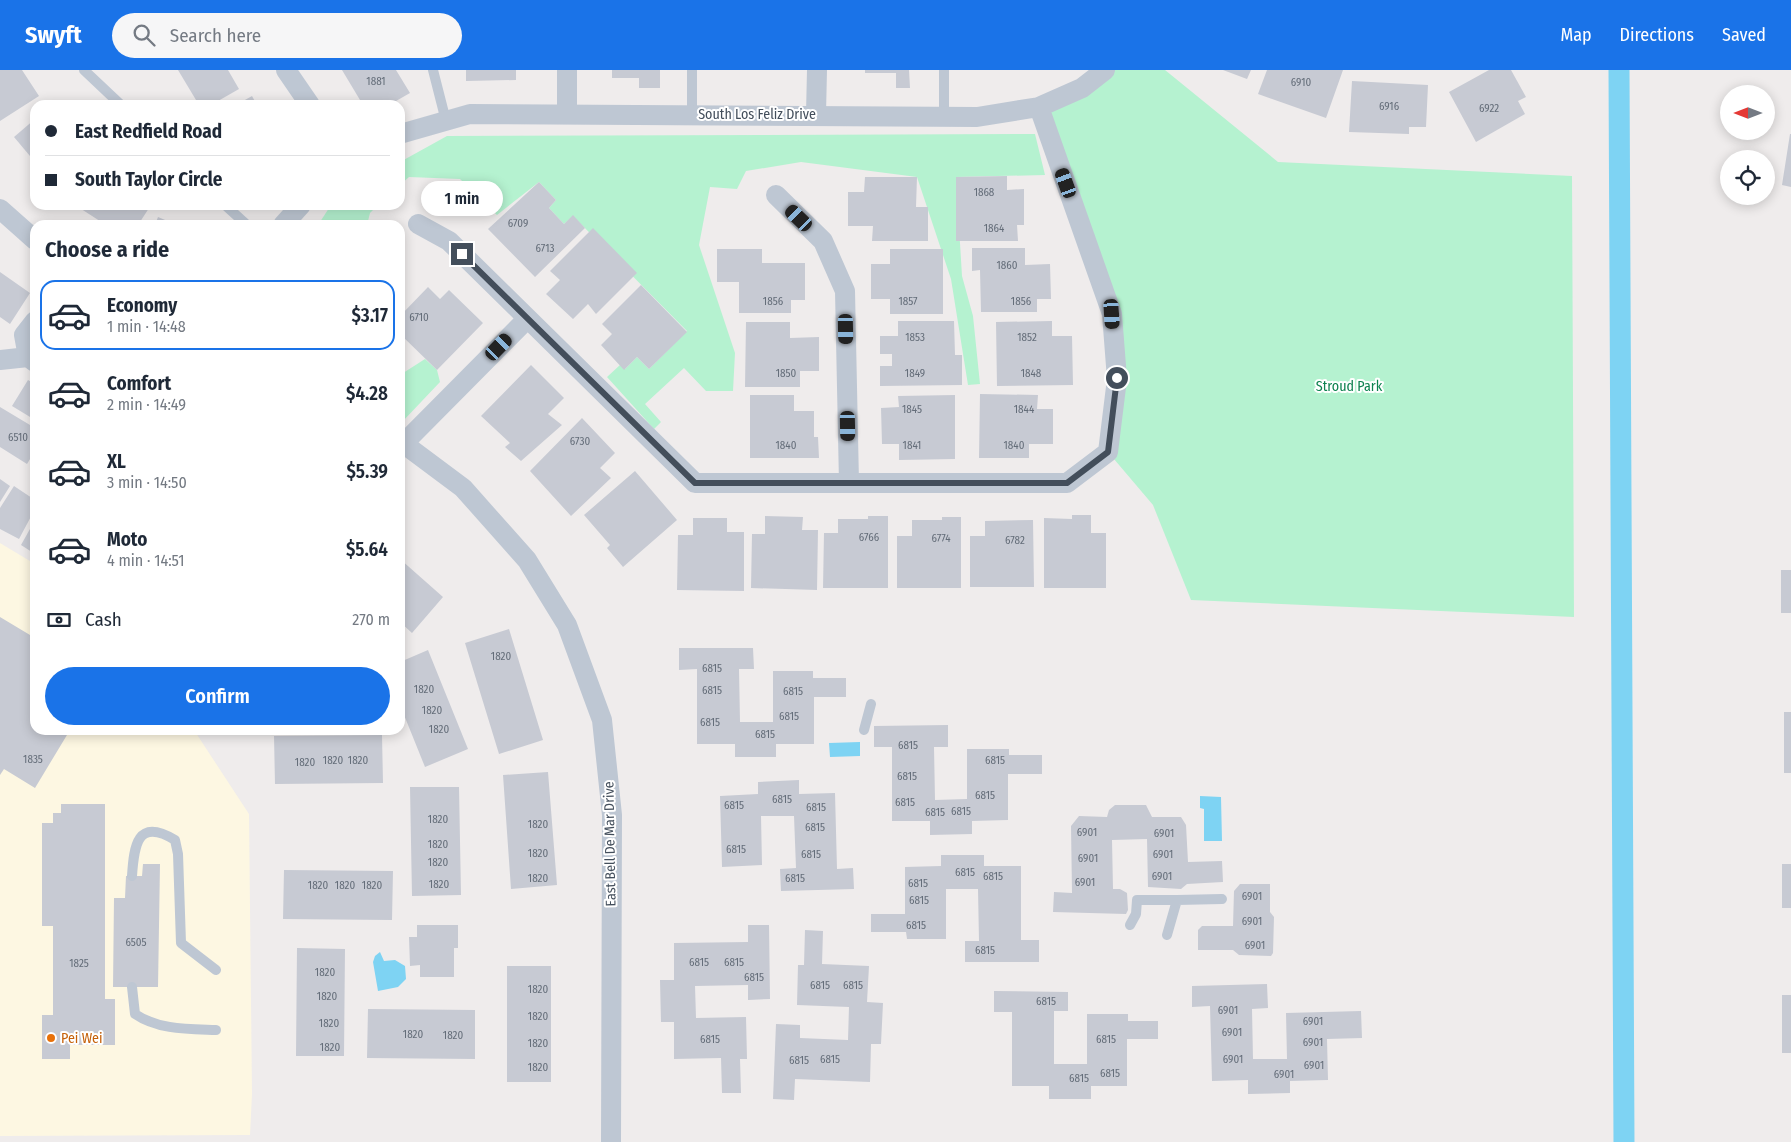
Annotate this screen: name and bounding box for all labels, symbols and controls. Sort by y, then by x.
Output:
search box [112,13,462,58]
text: Swyft [25,21,82,49]
icon: search [130,21,158,49]
text: Search here [170,24,261,47]
text: Map [1560,24,1592,46]
text: Directions [1620,24,1694,46]
text: Saved [1722,24,1766,46]
house number: 1881 [366,75,386,88]
house number: 6910 [1291,76,1312,89]
north arrow [1720,85,1775,140]
map controls [1720,85,1775,205]
house number: 6916 [1379,100,1400,113]
house number: 6922 [1479,102,1499,115]
street label: South Los Feliz Drive [698,106,816,123]
text: East Redfield Road [75,120,222,143]
button: locate [1720,150,1775,205]
car [1053,166,1078,200]
text: South Taylor Circle [75,168,222,191]
callout: 1 min [421,181,503,216]
house number: 1868 [974,186,995,199]
text: 1 min [445,189,479,208]
car [782,202,815,234]
house number: 6709 [508,217,528,230]
house number: 1864 [984,222,1005,235]
text: Choose a ride [45,236,169,263]
house number: 6713 [536,242,554,255]
route end [451,243,473,265]
house number: 1860 [997,259,1018,272]
icon: car [47,293,92,338]
text: Economy [107,294,177,317]
house number: 1856 [763,295,784,308]
house number: 1857 [898,295,918,308]
house number: 1856 [1011,295,1032,308]
car [1103,299,1120,329]
text: $3.17 [351,304,388,327]
house number: 6710 [409,311,429,324]
car [838,314,853,344]
text: 1 min · 14:48 [107,317,186,336]
car [483,331,514,363]
house number: 1853 [905,331,925,344]
house number: 1852 [1017,331,1037,344]
house number: 1850 [776,367,797,380]
house number: 1849 [905,367,925,380]
house number: 1848 [1021,367,1042,380]
route start [1106,367,1128,389]
icon: car [47,371,92,416]
text: Comfort [107,372,171,395]
park label: Stroud Park [1316,378,1383,395]
text: $4.28 [346,382,388,405]
text: 2 min · 14:49 [107,395,186,414]
house number: 1845 [902,403,922,416]
house number: 1844 [1014,403,1035,416]
car [840,411,855,441]
house number: 6510 [8,431,28,444]
house number: 6730 [570,435,590,448]
house number: 1840 [776,439,797,452]
house number: 1841 [903,439,921,452]
house number: 1840 [1004,439,1025,452]
icon: car [47,449,92,494]
text: XL [107,450,126,473]
text: $5.39 [346,460,388,483]
text: 3 min · 14:50 [107,473,187,492]
icon: car [47,527,92,572]
text: Moto [107,528,147,551]
house number: 6766 [859,531,880,544]
house number: 6774 [931,532,951,545]
house number: 6782 [1005,534,1025,547]
text: $5.64 [346,538,388,561]
text: 4 min · 14:51 [107,551,184,570]
icon: cash [45,606,73,634]
text: Cash [85,608,122,631]
text: 270 m [352,610,390,629]
house number: 1820 [491,650,511,663]
house number: 6815 [702,662,722,675]
button: Confirm [45,667,390,725]
house number: 1820 [414,683,434,696]
house number: 6815 [702,684,722,697]
house number: 6815 [783,685,803,698]
house number: 1820 [422,704,442,717]
house number: 6815 [779,710,799,723]
house number: 6815 [700,716,720,729]
house number: 1820 [429,723,449,736]
house number: 6815 [755,728,775,741]
house number: 6815 [898,739,918,752]
house number: 1835 [23,753,43,766]
house number: 1820 [323,754,343,767]
house number: 1820 [348,754,368,767]
house number: 6815 [985,754,1005,767]
house number: 1820 [295,756,315,769]
house number: 6815 [897,770,917,783]
street label: East Bell De Mar Drive [600,781,620,907]
house number: 6815 [975,789,995,802]
house number: 6815 [772,793,792,806]
house number: 6815 [895,796,915,809]
house number: 6815 [724,799,744,812]
house number: 6815 [806,801,826,814]
house number: 6815 [951,805,971,818]
house number: 6815 [925,806,945,819]
house number: 1820 [428,813,448,826]
house number: 1820 [528,818,548,831]
house number: 6815 [805,821,825,834]
house number: 6901 [1077,826,1097,839]
house number: 6901 [1154,827,1174,840]
house number: 1820 [428,838,448,851]
house number: 6815 [726,843,746,856]
house number: 1820 [528,847,548,860]
house number: 6815 [801,848,821,861]
house number: 6901 [1153,848,1173,861]
house number: 6901 [1078,852,1098,865]
house number: 1820 [428,856,448,869]
house number: 6815 [955,866,975,879]
house number: 6815 [983,870,1003,883]
house number: 6901 [1152,870,1172,883]
house number: 1820 [528,872,548,885]
house number: 6815 [785,872,805,885]
house number: 6901 [1075,876,1095,889]
house number: 6815 [908,877,928,890]
house number: 1820 [429,878,449,891]
house number: 1820 [308,879,328,892]
house number: 1820 [335,879,355,892]
house number: 1820 [362,879,382,892]
house number: 6901 [1242,890,1262,903]
house number: 6815 [909,894,929,907]
house number: 6901 [1242,915,1262,928]
house number: 6815 [906,919,926,932]
house number: 6505 [125,936,147,949]
house number: 6901 [1245,939,1265,952]
house number: 6815 [975,944,995,957]
house number: 6815 [689,956,709,969]
house number: 6815 [724,956,744,969]
house number: 1825 [69,957,89,970]
house number: 1820 [315,966,335,979]
house number: 6815 [744,971,764,984]
house number: 6815 [810,979,830,992]
house number: 6815 [843,979,863,992]
house number: 1820 [528,983,548,996]
house number: 1820 [317,990,337,1003]
house number: 6815 [1036,995,1056,1008]
house number: 6901 [1218,1004,1238,1017]
house number: 1820 [528,1010,548,1023]
house number: 6901 [1303,1015,1323,1028]
house number: 1820 [319,1017,339,1030]
house number: 6901 [1222,1026,1242,1039]
house number: 1820 [403,1028,423,1041]
house number: 1820 [443,1029,463,1042]
place label: Pei Wei [61,1030,102,1047]
marker: Pei Wei [45,1032,57,1044]
house number: 6815 [700,1033,720,1046]
house number: 6815 [1096,1033,1116,1046]
house number: 6901 [1303,1036,1323,1049]
house number: 1820 [528,1037,548,1050]
house number: 1820 [320,1041,340,1054]
house number: 6815 [820,1053,840,1066]
house number: 6901 [1223,1053,1243,1066]
house number: 6815 [789,1054,809,1067]
house number: 6901 [1304,1059,1324,1072]
house number: 1820 [528,1061,548,1074]
house number: 6815 [1100,1067,1120,1080]
house number: 6901 [1274,1068,1294,1081]
house number: 6815 [1069,1072,1089,1085]

